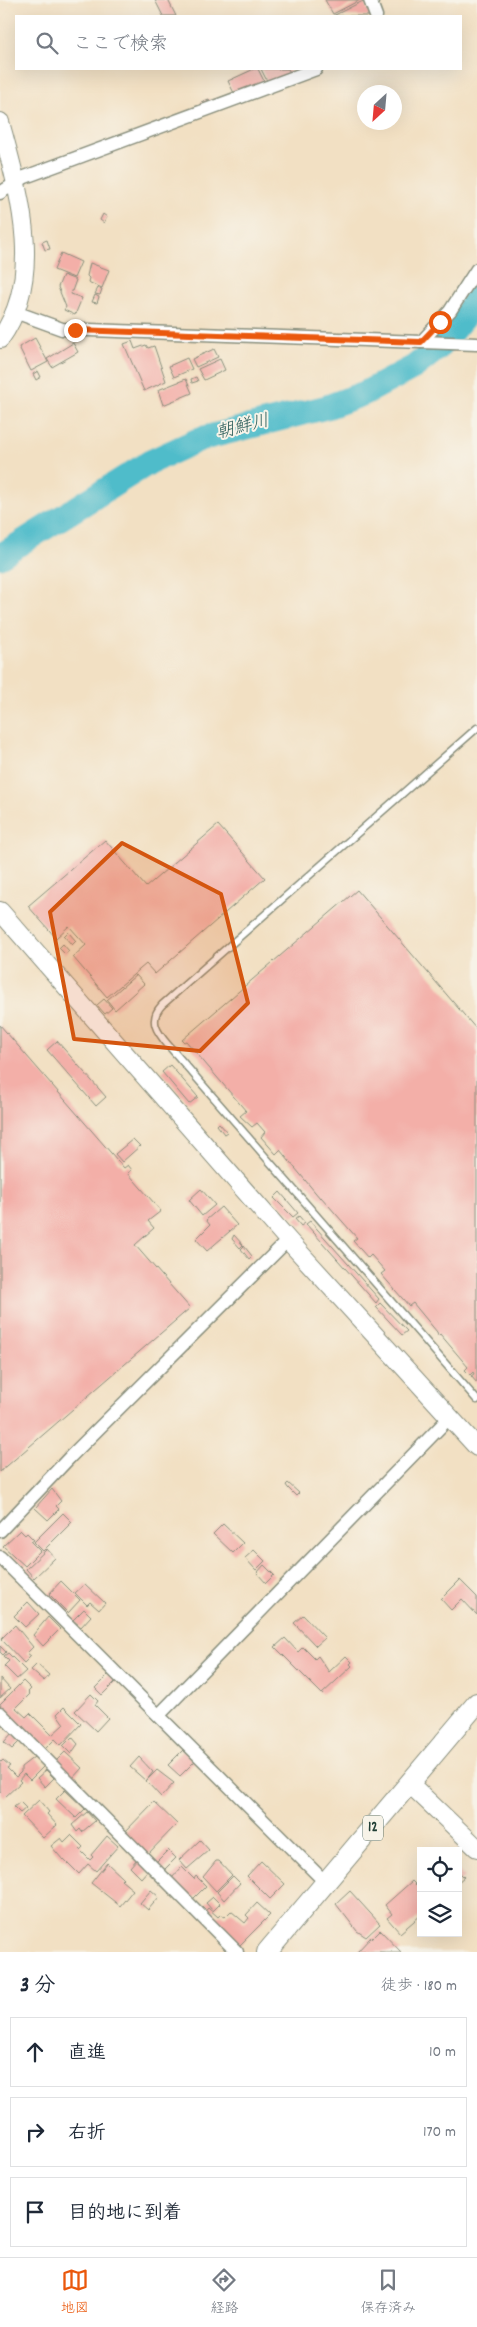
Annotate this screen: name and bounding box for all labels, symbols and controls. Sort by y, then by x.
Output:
search box [15,15,462,70]
icon: search [33,29,61,57]
text: ここで検索 [73,32,168,59]
north arrow [357,85,402,130]
route start [429,311,452,334]
route end [64,319,87,342]
water label: 朝鮮川 [214,409,272,447]
road number: 12 [363,1816,383,1840]
map controls [417,1847,462,1937]
button: locate [417,1847,462,1892]
button: layers [417,1892,462,1937]
text: 3 分 [20,1972,55,2002]
text: 徒歩 · 180 m [381,1975,457,1998]
icon: ahead [21,2038,49,2066]
text: 直進 [68,2041,106,2068]
text: 10 m [429,2041,456,2064]
icon: right [21,2118,49,2146]
text: 右折 [68,2121,106,2148]
text: 170 m [423,2121,456,2144]
icon: arrive [21,2198,49,2226]
text: 目的地に到着 [68,2201,182,2228]
tab: 地図 [61,2266,89,2319]
tab: 経路 [210,2266,238,2319]
tab: 保存済み [360,2266,416,2319]

